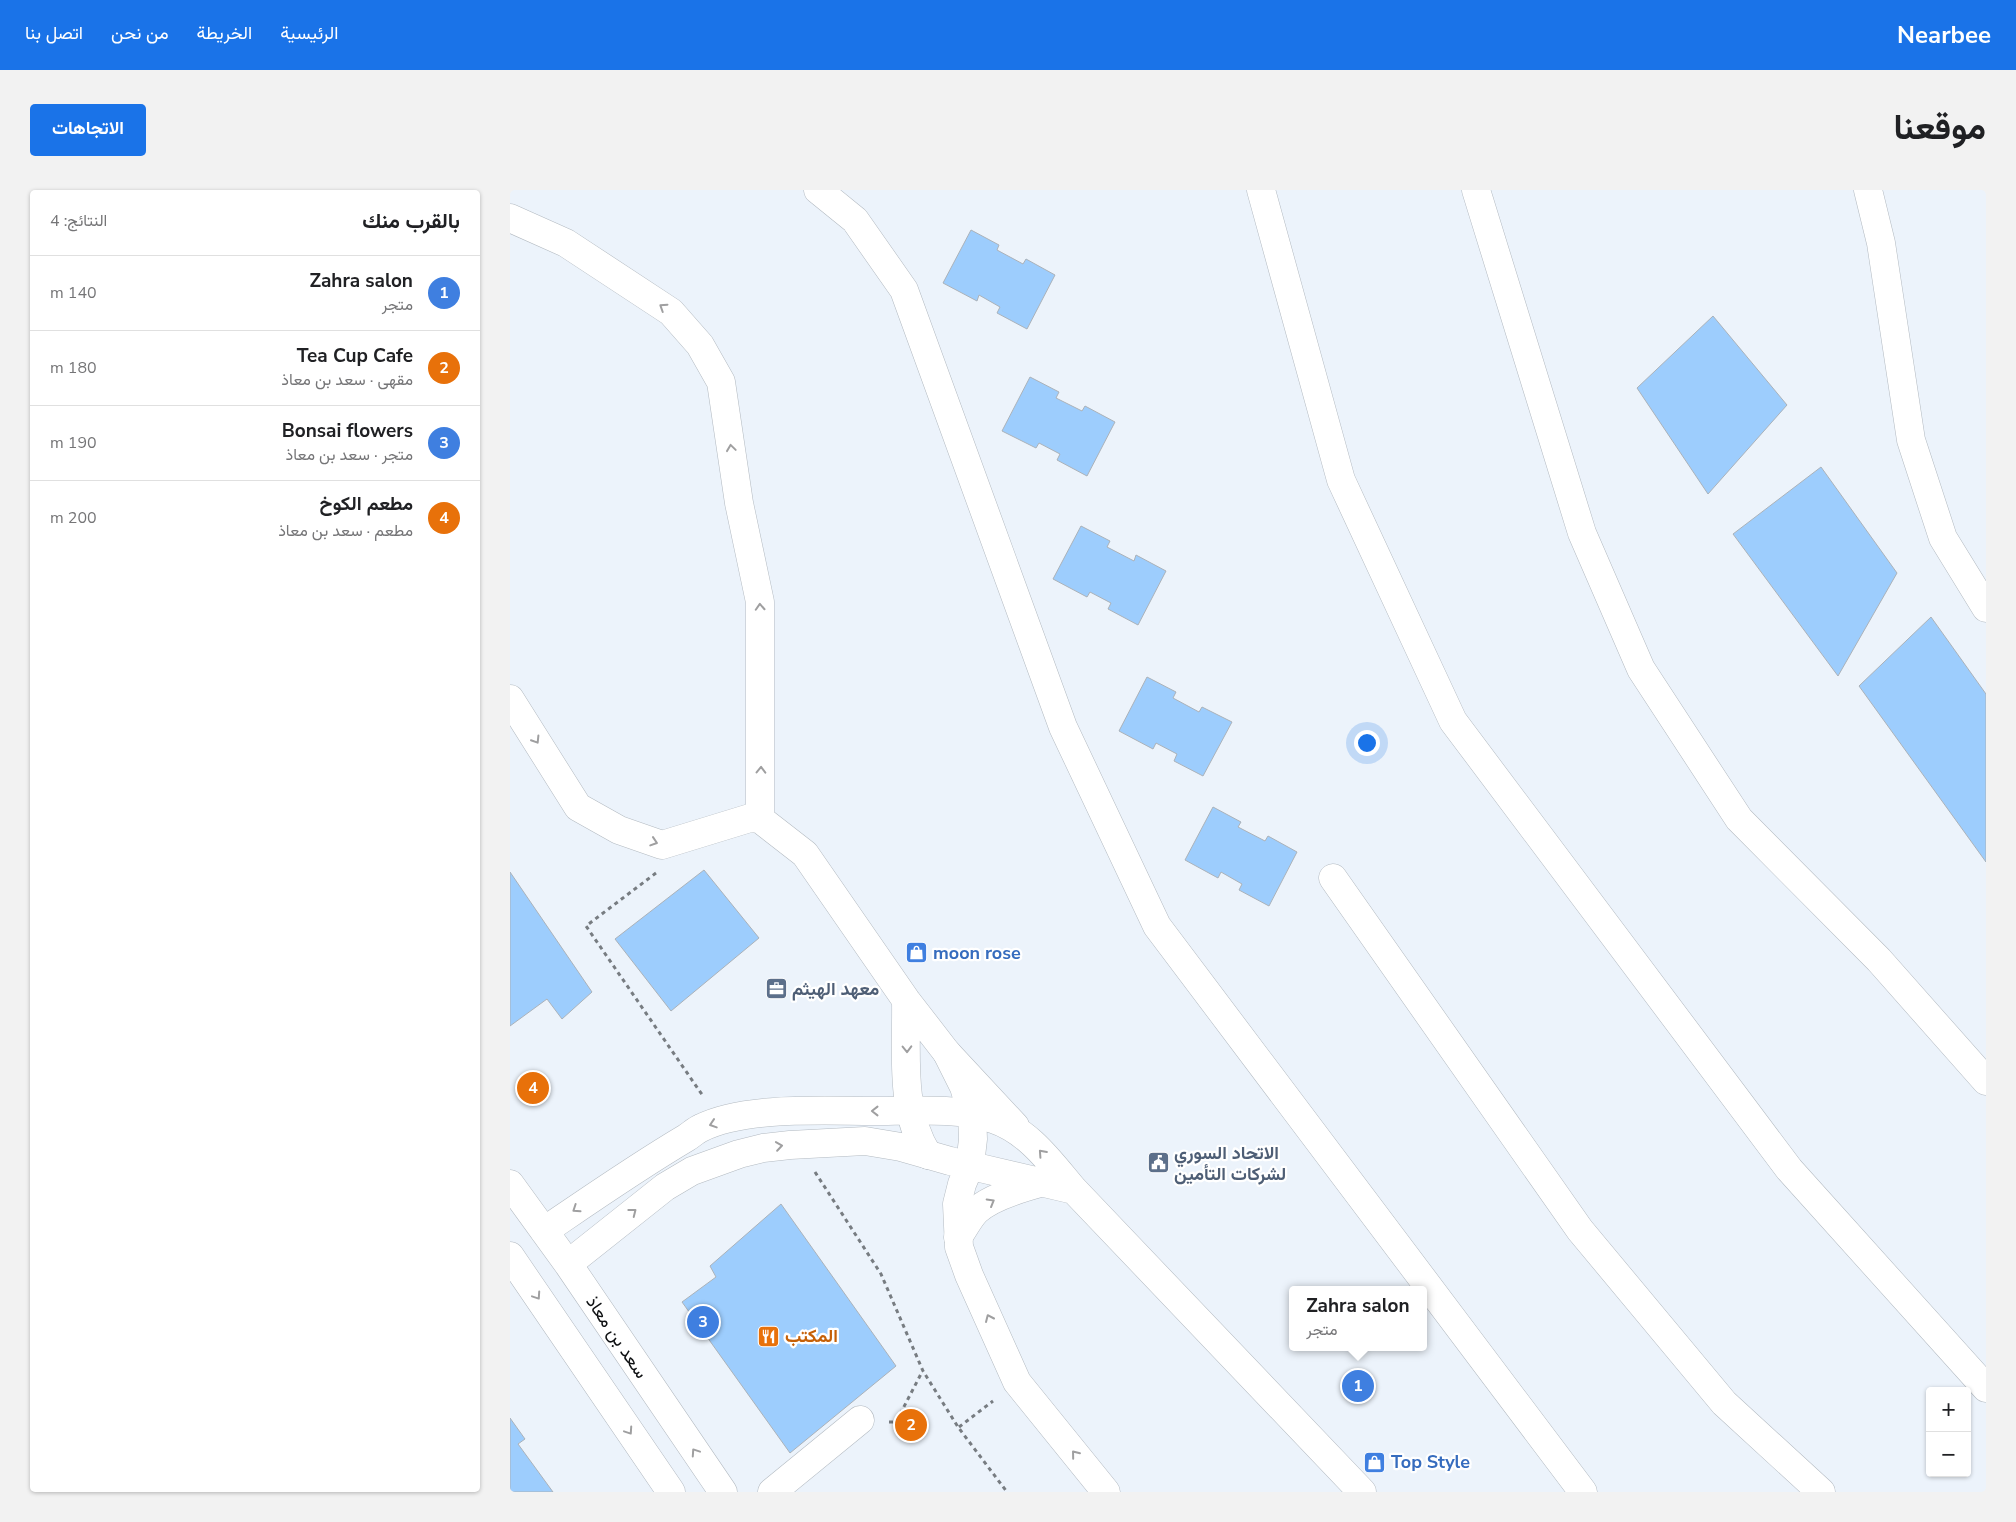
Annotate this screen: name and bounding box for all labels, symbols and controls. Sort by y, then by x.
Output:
text: Nearbee [1897,19,1991,51]
text: اتصل بنا [25,21,83,45]
text: من نحن [111,21,169,45]
text: الخريطة [197,21,252,45]
text: الرئيسية [280,21,338,45]
button: الاتجاهات [30,104,146,156]
text: موقعنا [1893,104,1986,151]
text: بالقرب منك [362,207,460,235]
text: النتائج: 4 [50,210,107,232]
text: Zahra salon [310,268,413,294]
text: 140 m [50,282,97,304]
text: 1 [439,282,449,304]
text: متجر [382,294,413,316]
one-way arrow [660,303,669,313]
text: Tea Cup Cafe [297,343,413,369]
text: 180 m [50,357,97,379]
text: 2 [439,357,449,379]
text: مقهى · سعد بن معاذ [281,369,413,391]
text: Bonsai flowers [282,418,413,444]
text: 190 m [50,432,97,454]
text: 3 [439,432,449,454]
one-way arrow [726,443,737,451]
text: متجر · سعد بن معاذ [285,444,413,466]
text: مطعم الكوخ [320,491,413,517]
text: 200 m [50,507,97,529]
text: 4 [439,507,449,529]
text: مطعم · سعد بن معاذ [278,520,413,542]
one-way arrow [754,603,765,611]
your location [1354,730,1380,756]
one-way arrow [530,735,540,744]
one-way arrow [756,766,766,774]
one-way arrow [649,836,658,846]
shop icon: moon rose [905,941,929,965]
place label: moon rose [933,941,1021,965]
office icon: معهد الهيثم [764,977,788,1001]
place label: معهد الهيثم [792,977,879,1001]
one-way arrow [902,1046,912,1053]
pin: 4 [517,1069,549,1107]
one-way arrow [870,1106,878,1116]
one-way arrow [710,1118,718,1128]
one-way arrow [775,1141,783,1152]
place label: الاتحاد السوري لشركات التأمين [1174,1141,1286,1186]
one-way arrow [1039,1150,1048,1159]
public building icon: الاتحاد السوري لشركات التأمين [1146,1151,1170,1175]
one-way arrow [986,1198,995,1208]
one-way arrow [572,1203,582,1212]
one-way arrow [628,1208,637,1217]
popup [1289,1286,1427,1351]
one-way arrow [531,1291,540,1300]
street label: سعد بن معاذ [581,1291,653,1383]
text: Zahra salon [1306,1293,1410,1319]
pin: 3 [687,1303,719,1341]
one-way arrow [984,1314,995,1323]
text: متجر [1306,1319,1338,1341]
restaurant icon: المكتب [757,1324,781,1348]
place label: المكتب [785,1324,838,1348]
pin: 1 [1342,1367,1374,1405]
map controls [1926,1387,1971,1477]
button: + [1926,1387,1971,1432]
pin: 2 [895,1406,927,1444]
one-way arrow [623,1425,632,1434]
button: − [1926,1432,1971,1477]
one-way arrow [692,1448,701,1457]
shop icon: Top Style [1363,1450,1387,1474]
place label: Top Style [1391,1450,1470,1474]
one-way arrow [1071,1451,1080,1460]

